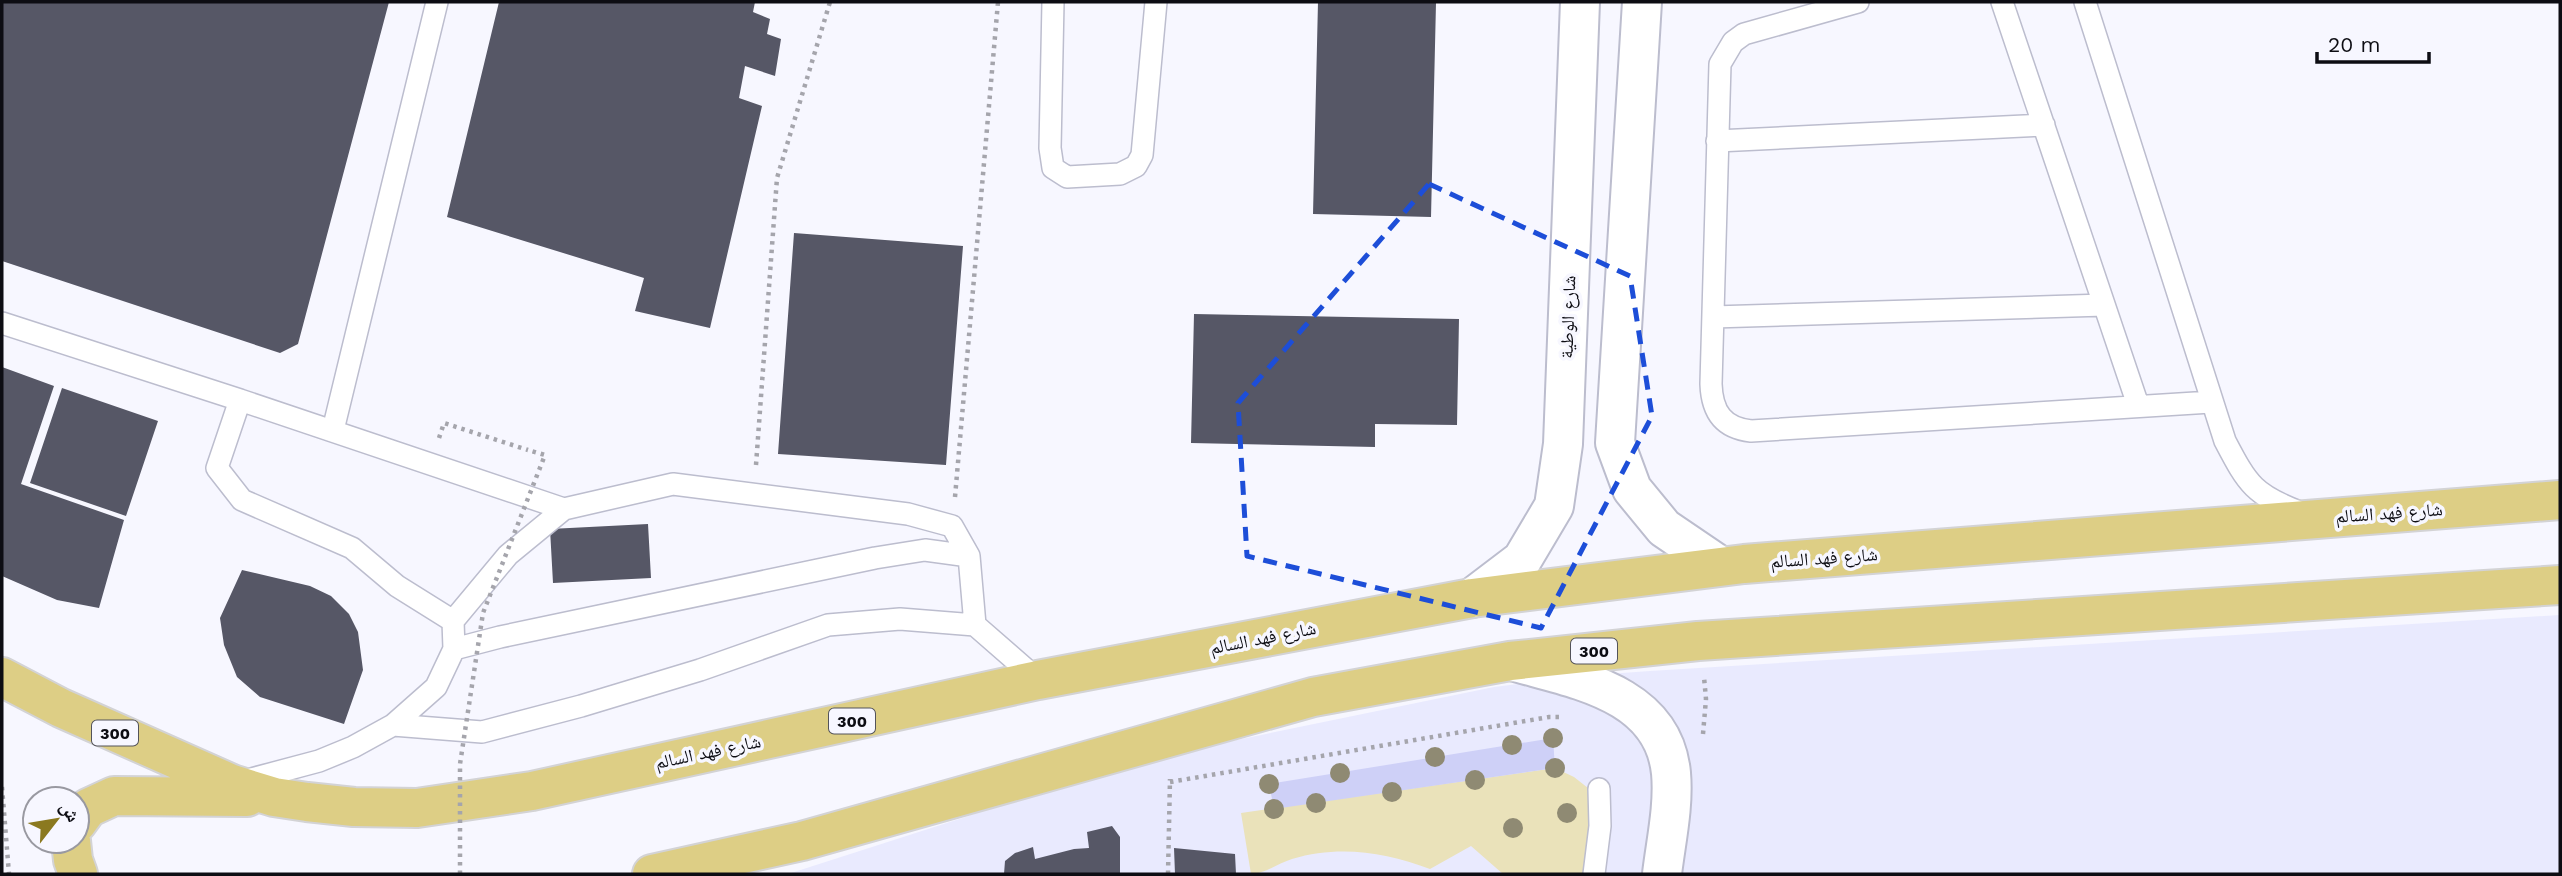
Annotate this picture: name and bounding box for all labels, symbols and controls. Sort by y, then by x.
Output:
scale bar [2317,21,2429,65]
text: 20 m [2328,32,2380,57]
street label: شارع الوطية [1556,275,1580,359]
street label: شارع فهد السالم [2335,498,2443,529]
street label: شارع فهد السالم [1770,543,1878,574]
street label: شارع فهد السالم [1208,617,1318,660]
road number: 300 [1571,638,1617,664]
road number: 300 [829,708,875,734]
road number: 300 [92,720,138,746]
street label: شارع فهد السالم [653,730,763,775]
north arrow [21,785,91,855]
text: ش [55,797,85,826]

